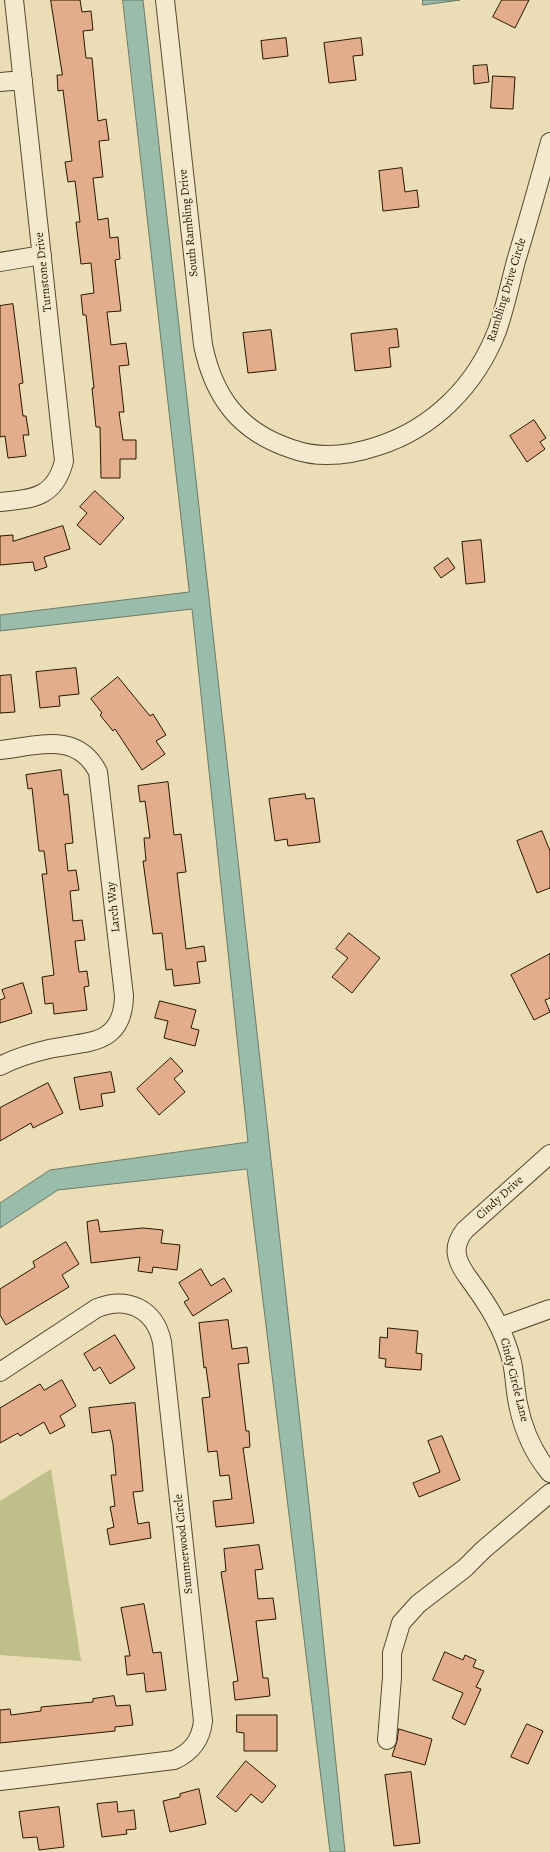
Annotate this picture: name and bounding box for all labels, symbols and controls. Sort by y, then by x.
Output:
street label: South Rambling Drive [176,168,202,278]
street label: Turnstone Drive [33,232,55,312]
street label: Rambling Drive Circle [484,236,530,344]
street label: Larch Way [104,881,124,933]
street label: Cindy Drive [474,1173,526,1223]
street label: Cindy Circle Lane [497,1337,531,1423]
street label: Summerwood Circle [172,1493,196,1595]

